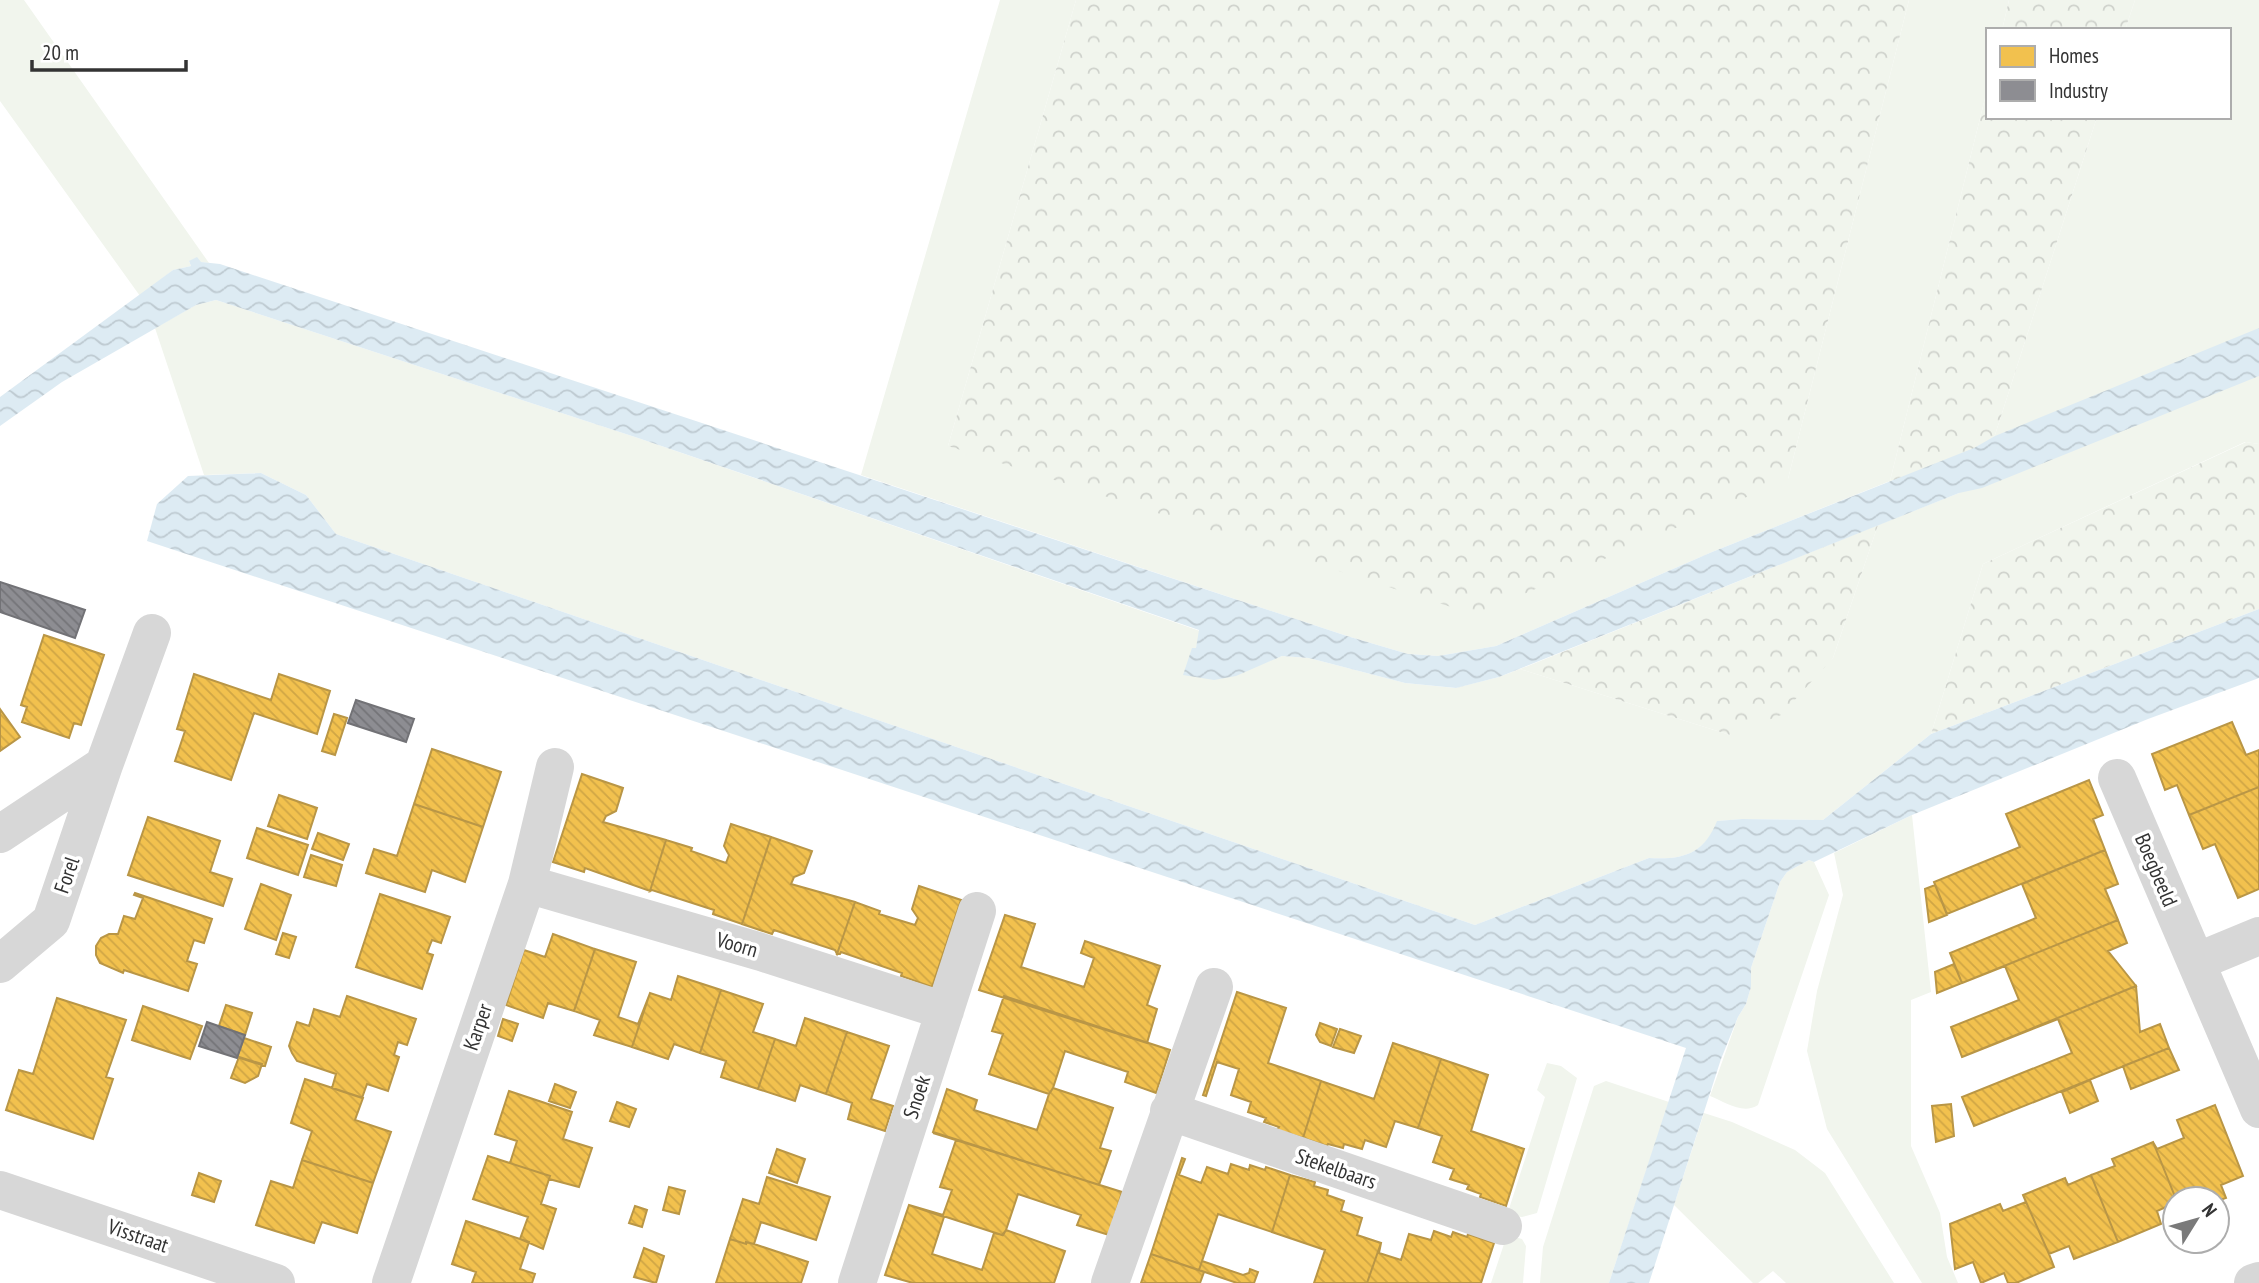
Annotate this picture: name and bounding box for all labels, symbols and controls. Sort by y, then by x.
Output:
scale bar [32,28,186,72]
legend [1986,28,2231,119]
text: 20 m [42,39,79,66]
text: Homes [2049,42,2099,69]
text: Industry [2049,77,2108,104]
street label: Boegbeeld [2129,829,2184,910]
street label: Forel [48,853,85,897]
street label: Voorn [712,926,761,963]
street label: Karper [457,1000,498,1054]
street label: Snoek [897,1072,936,1122]
street label: Stekelbaars [1292,1142,1380,1195]
north arrow [2161,1185,2231,1255]
text: N [2197,1198,2222,1221]
street label: Visstraat [103,1212,172,1259]

